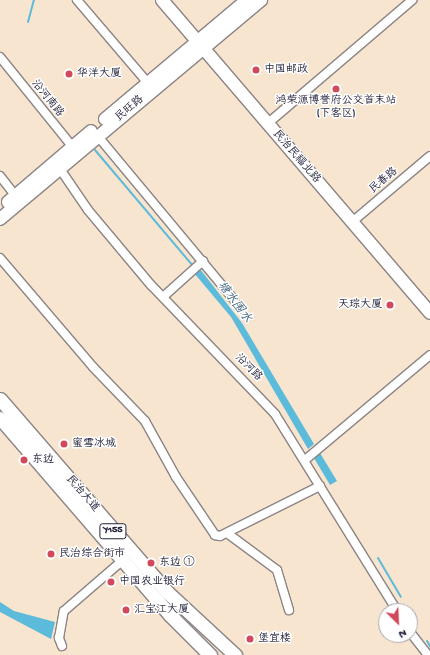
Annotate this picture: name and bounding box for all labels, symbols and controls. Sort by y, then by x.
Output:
place label: 中国邮政 [264,63,308,77]
marker: 中国邮政 [251,65,261,75]
place label: 华洋大厦 [77,67,121,81]
marker: 华洋大厦 [64,69,74,79]
street label: 沿河南路 [28,78,66,120]
marker: 鸿荣源博誉府公交首末站 (下客区) [331,84,341,94]
street label: 民旺路 [113,93,147,125]
place label: 鸿荣源博誉府公交首末站 (下客区) [276,95,396,121]
street label: 民治民福北路 [269,128,323,186]
street label: 民春路 [367,165,401,197]
water label: 塘水围水 [213,279,253,327]
place label: 天琮大厦 [338,298,382,312]
marker: 天琮大厦 [385,300,395,310]
street label: 沿河路 [232,352,264,384]
place label: 蜜雪冰城 [72,437,116,451]
marker: 蜜雪冰城 [59,439,69,449]
place label: 东边 [32,453,54,467]
marker: 东边 [19,455,29,465]
street label: 民治大道 [63,473,101,515]
road number: Y155 [99,523,127,539]
place label: 民治综合街市 [59,547,125,561]
marker: 民治综合街市 [46,549,56,559]
place label: 东边 ① [159,556,195,570]
marker: 东边 ① [146,558,156,568]
place label: 中国农业银行 [119,575,185,589]
marker: 中国农业银行 [106,577,116,587]
place label: 汇宝江大厦 [134,603,189,617]
north arrow [378,603,418,643]
marker: 汇宝江大厦 [121,605,131,615]
text: N [397,626,408,640]
place label: 堡宜楼 [258,632,291,646]
marker: 堡宜楼 [245,634,255,644]

